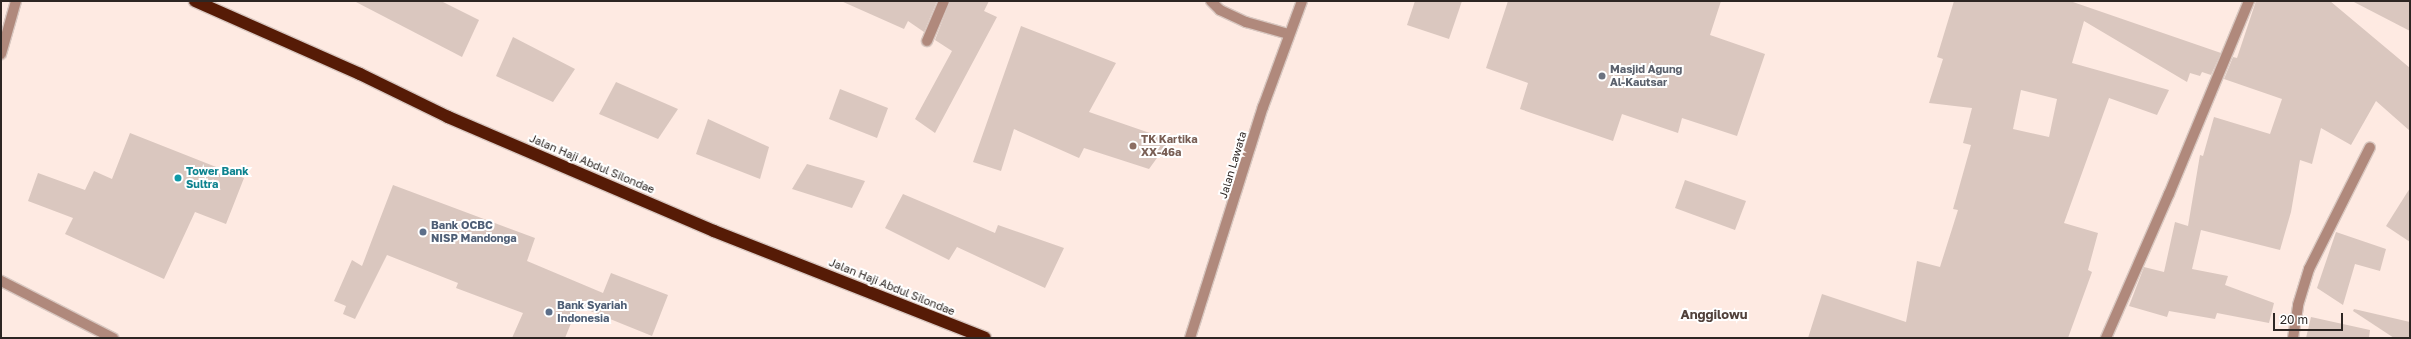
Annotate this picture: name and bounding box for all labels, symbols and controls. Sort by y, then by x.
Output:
place label: Masjid Agung Al-Kautsar [1610,63,1682,89]
marker: Masjid Agung Al-Kautsar [1597,71,1607,81]
street label: Jalan Lawata [1217,130,1249,200]
street label: Jalan Haji Abdul Silondae [527,132,657,196]
place label: TK Kartika XX-46a [1141,133,1198,159]
marker: TK Kartika XX-46a [1128,141,1138,151]
place label: Tower Bank Sultra [186,165,249,191]
marker: Tower Bank Sultra [173,173,183,183]
place label: Bank OCBC NISP Mandonga [431,219,517,245]
marker: Bank OCBC NISP Mandonga [418,227,428,237]
street label: Jalan Haji Abdul Silondae [827,256,957,318]
place label: Bank Syariah Indonesia [557,299,627,325]
scale bar [2275,305,2345,331]
district label: Anggilowu [1680,306,1748,322]
marker: Bank Syariah Indonesia [544,307,554,317]
text: 20 m [2280,312,2308,327]

